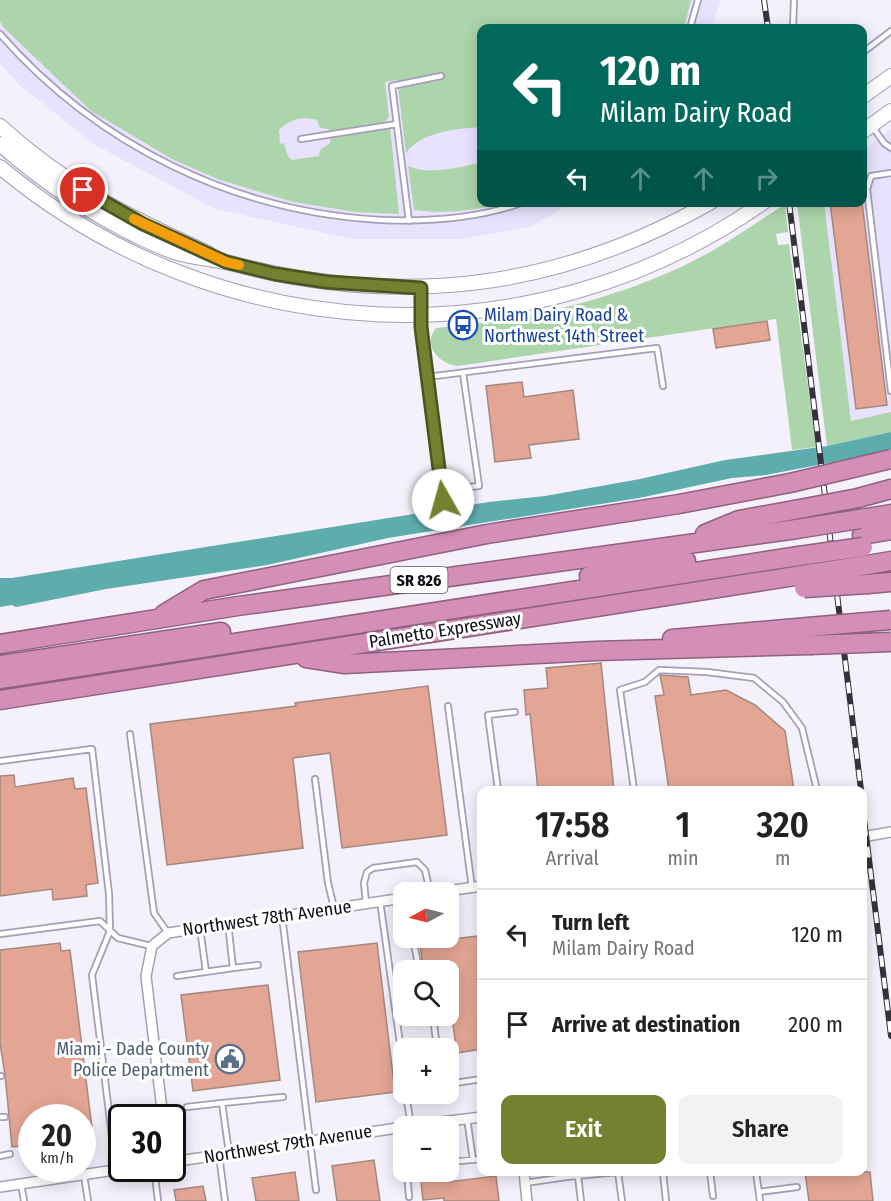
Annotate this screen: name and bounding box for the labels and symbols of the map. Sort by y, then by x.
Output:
pin [57,164,108,215]
place label: Milam Dairy Road & Northwest 14th Street [484,304,644,347]
bus stop icon: Milam Dairy Road & Northwest 14th Street [447,309,479,341]
position arrow [411,468,475,532]
road number: SR 826 [390,567,448,593]
street label: Palmetto Expressway [367,607,523,653]
north arrow [393,882,459,948]
street label: Northwest 78th Avenue [181,895,353,941]
place label: Miami - Dade County Police Department [56,1038,209,1081]
public building icon: Miami - Dade County Police Department [214,1043,246,1075]
speed limit sign: 30 [108,1104,186,1182]
street label: Northwest 79th Avenue [202,1120,374,1168]

